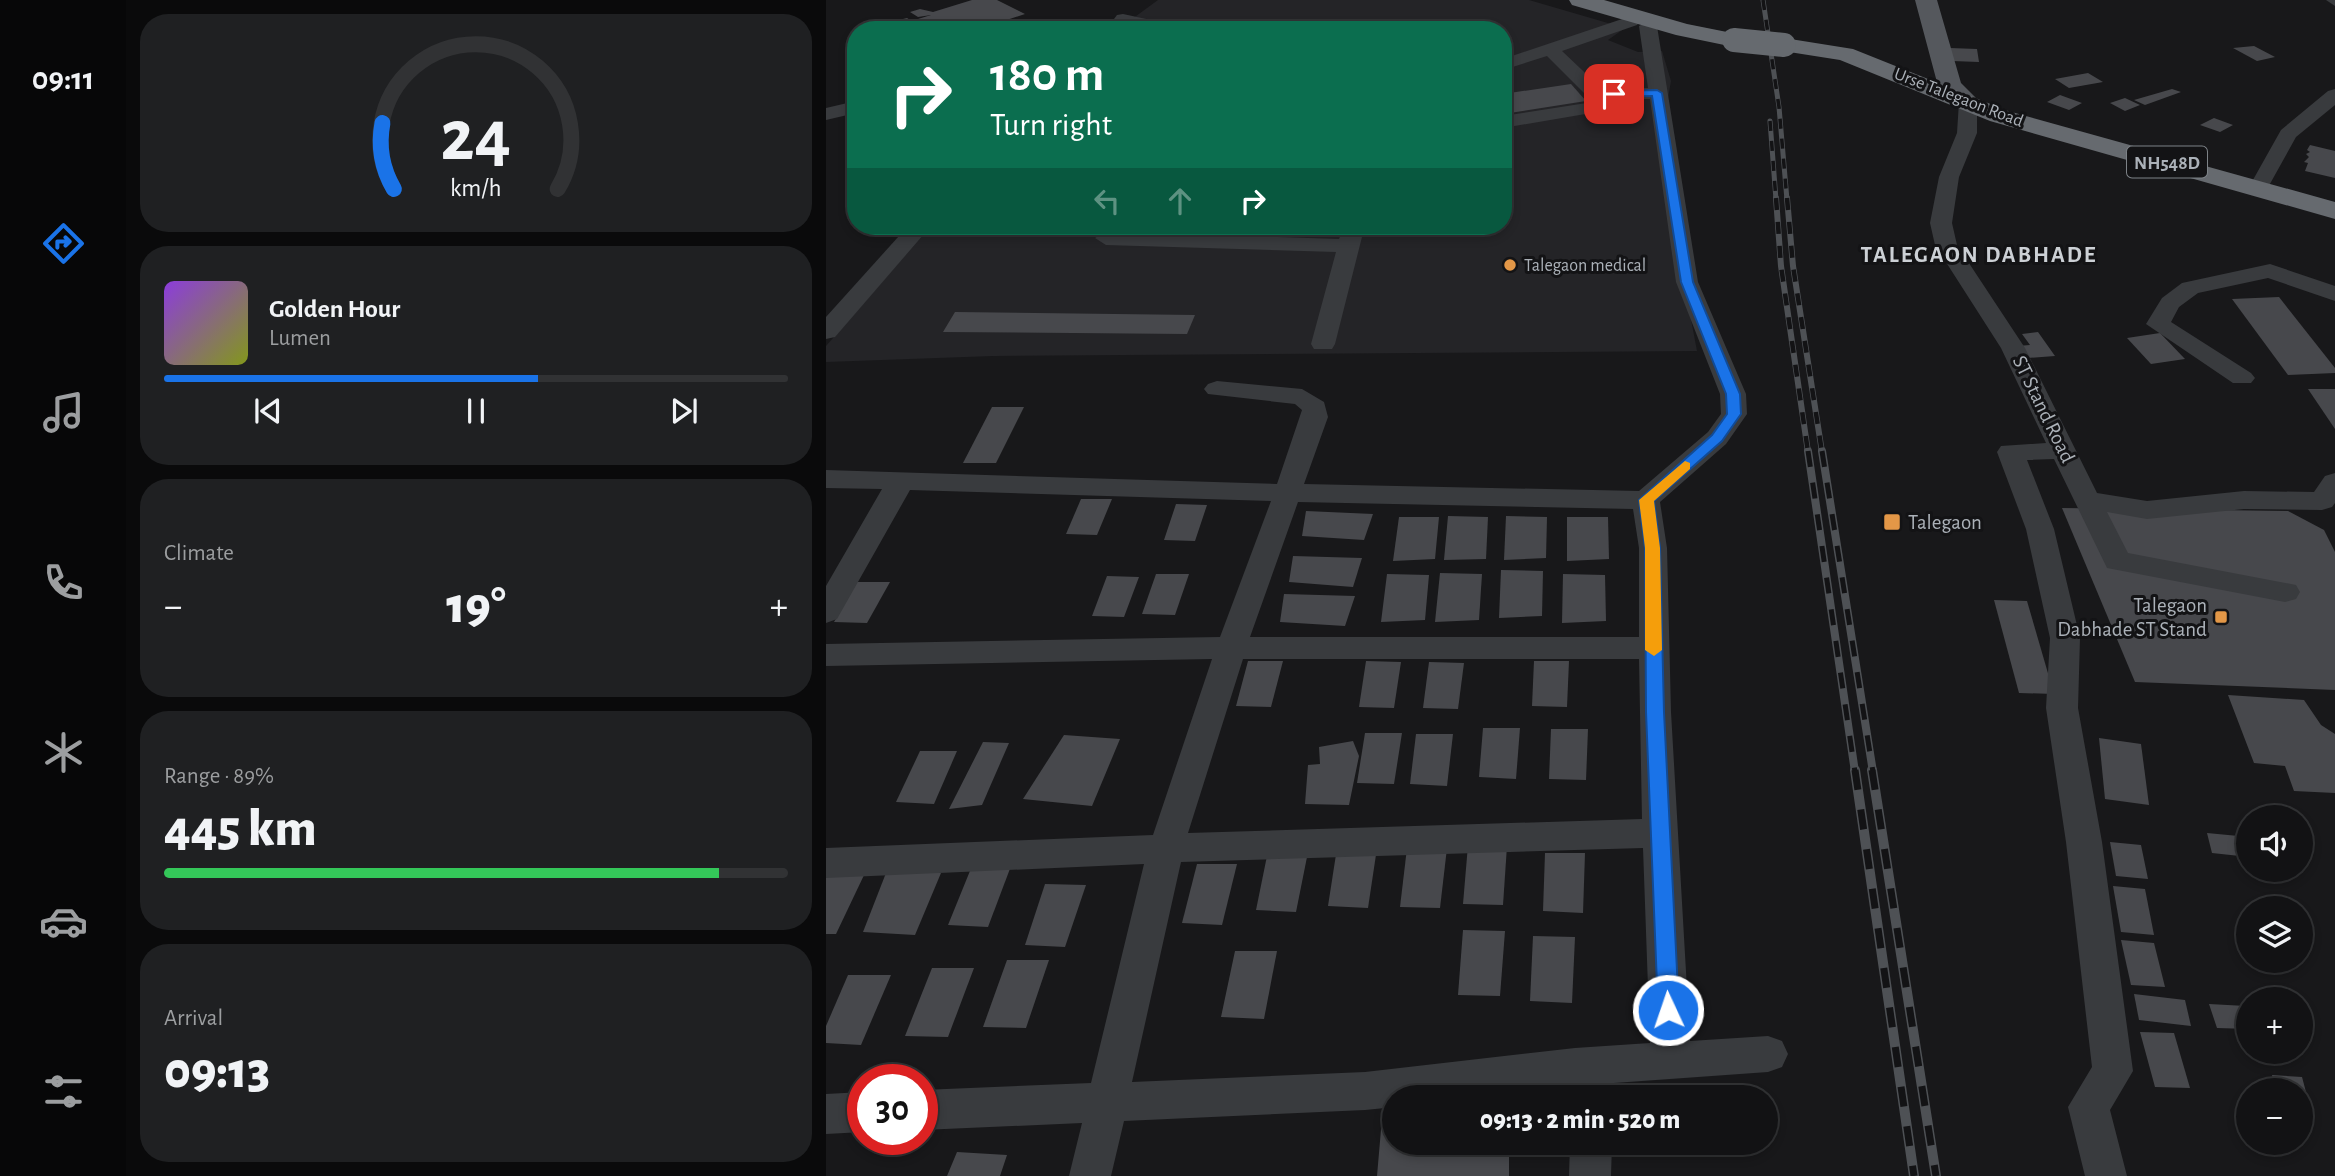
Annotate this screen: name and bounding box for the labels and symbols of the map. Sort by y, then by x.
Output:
pin [1584,64,1644,124]
street label: Urse Talegaon Road [1892,65,2026,131]
road number: NH548D [2127,146,2207,178]
district label: TALEGAON DABHADE [1861,244,2097,267]
marker: Talegaon medical [1502,257,1518,273]
place label: Talegaon medical [1524,257,1646,275]
street label: ST Stand Road [2009,352,2079,466]
marker: Talegaon [1882,512,1902,532]
place label: Talegaon [1908,512,1982,533]
place label: Talegaon Dabhade ST Stand [2057,595,2207,640]
marker: Talegaon Dabhade ST Stand [2213,609,2229,625]
position arrow [1631,973,1705,1047]
speed limit sign: 30 [847,1064,938,1155]

